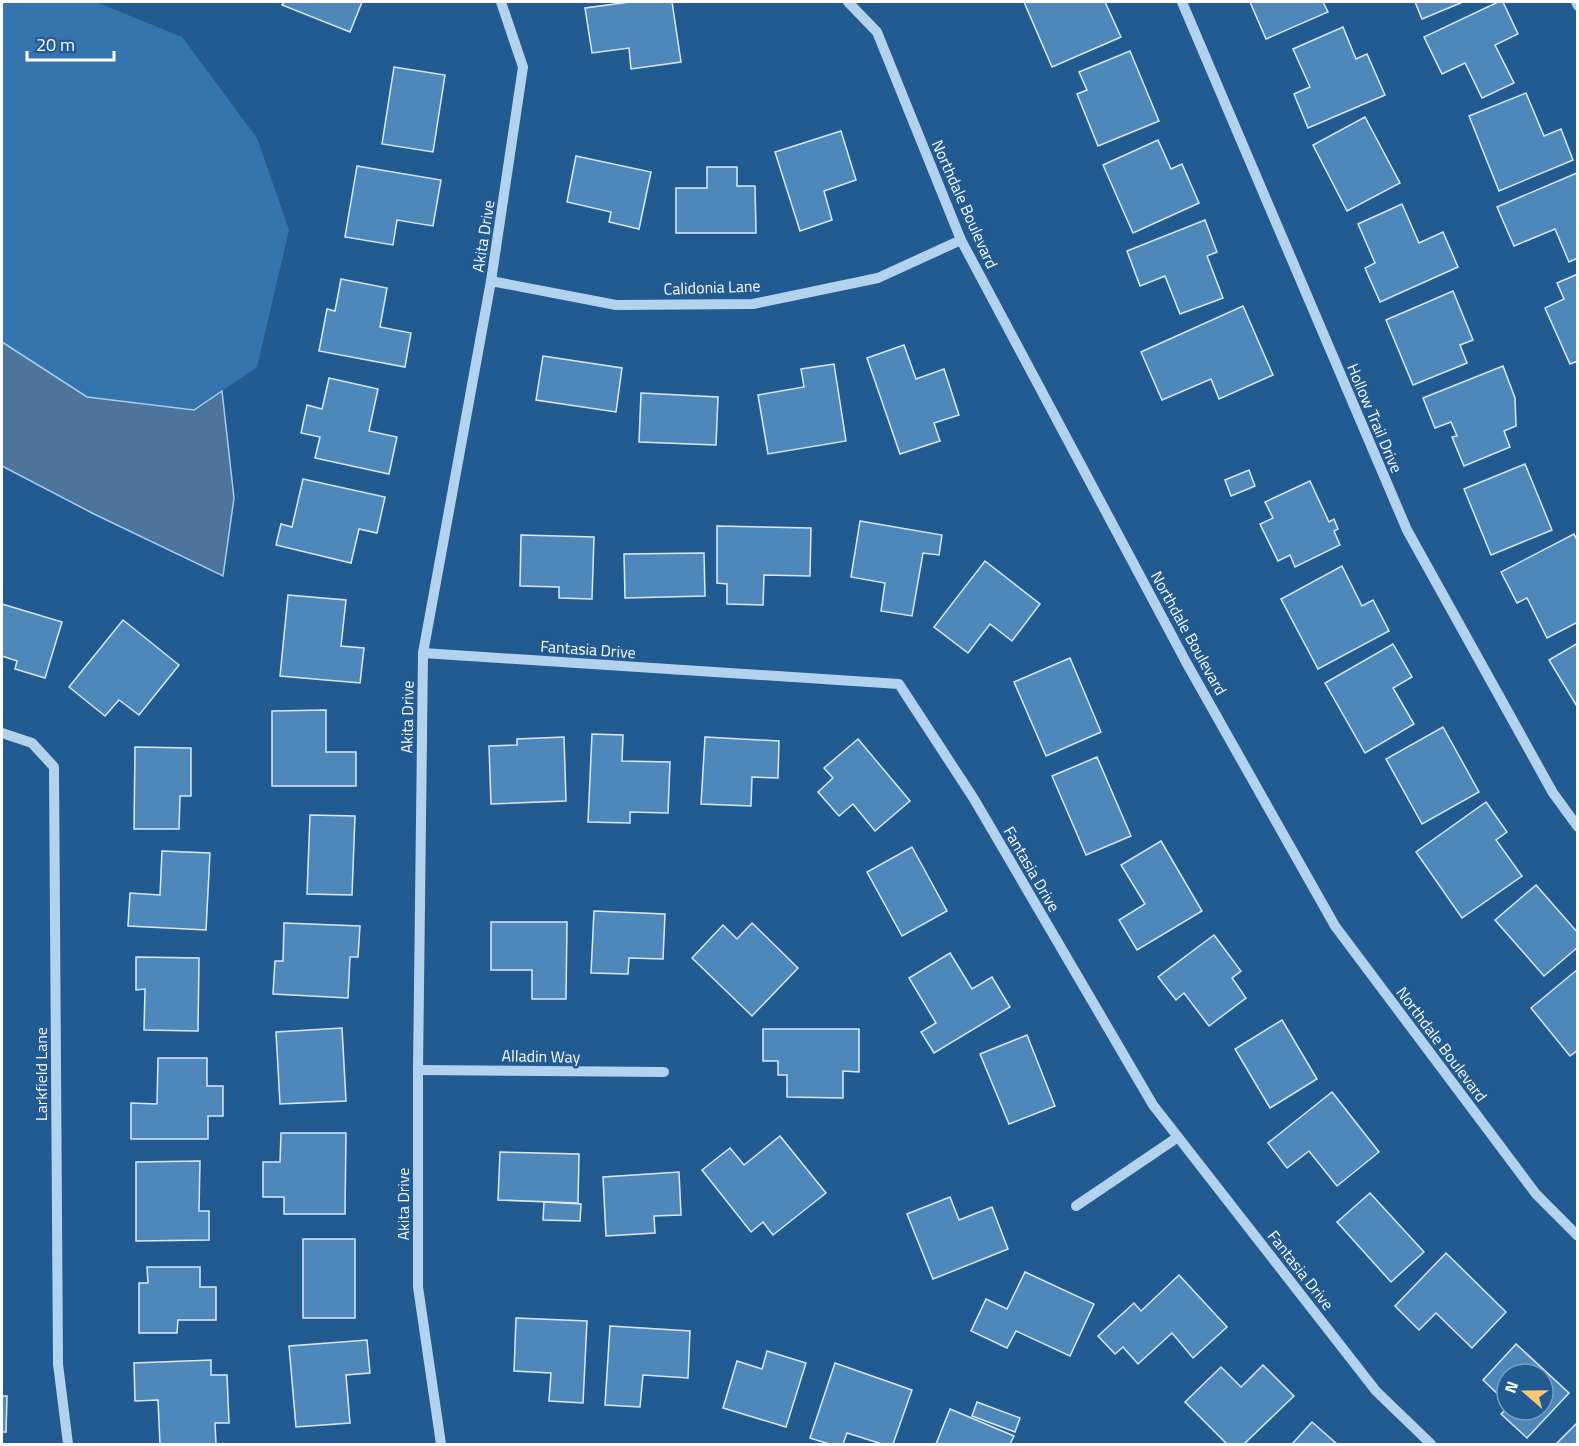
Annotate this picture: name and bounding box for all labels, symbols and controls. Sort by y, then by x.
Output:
scale bar [27,24,114,62]
text: 20 m [36,31,75,58]
street label: Northdale Boulevard [926,136,1004,272]
street label: Akita Drive [465,198,501,274]
street label: Calidonia Lane [663,273,761,301]
street label: Hollow Trail Drive [1341,359,1409,477]
street label: Northdale Boulevard [1145,567,1233,699]
street label: Fantasia Drive [539,634,637,664]
street label: Akita Drive [394,680,420,754]
street label: Fantasia Drive [998,822,1066,916]
street label: Northdale Boulevard [1391,981,1493,1107]
street label: Larkfield Lane [29,1027,53,1121]
street label: Alladin Way [501,1043,581,1069]
street label: Akita Drive [391,1168,415,1240]
street label: Fantasia Drive [1262,1225,1340,1315]
north arrow [1495,1362,1555,1422]
text: N [1498,1378,1524,1396]

